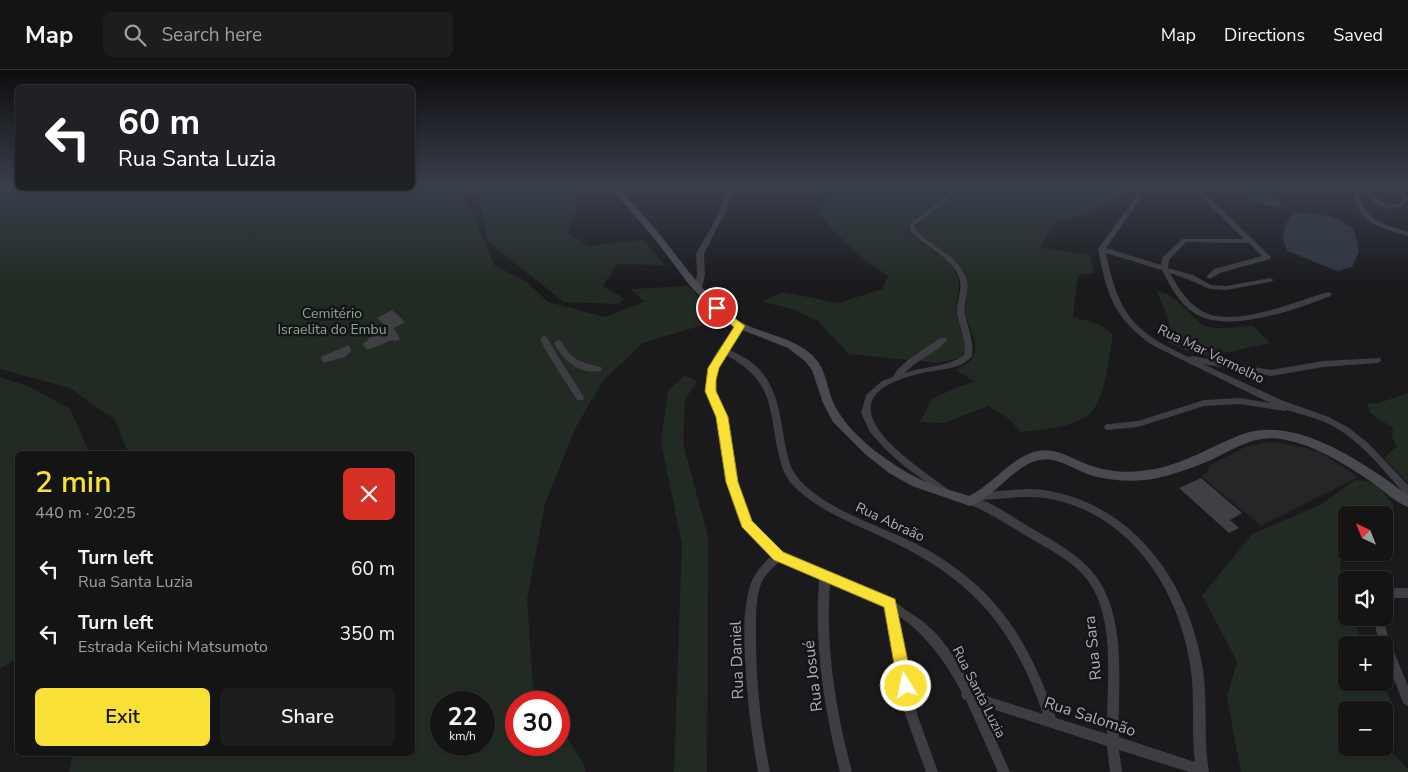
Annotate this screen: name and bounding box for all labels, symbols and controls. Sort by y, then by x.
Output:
search box [103,12,453,57]
text: Map [25,19,73,51]
icon: search [121,21,149,49]
text: Search here [161,22,262,48]
text: Map [1161,23,1196,47]
text: Directions [1224,23,1305,47]
text: Saved [1333,23,1383,47]
text: 60 m [118,99,200,146]
icon: left [35,105,100,170]
text: Rua Santa Luzia [118,144,276,174]
pin [696,287,738,329]
icon: arrive [703,294,731,322]
park label: Cemitério Israelita do Embu [277,304,387,339]
street label: Rua Mar Vermelho [1154,320,1268,388]
text: 2 min [35,462,111,503]
button: close [343,468,395,520]
street label: Rua Abraão [852,498,928,546]
text: 440 m · 20:25 [35,502,136,524]
north arrow [1338,506,1392,561]
map controls [1338,506,1393,756]
text: Turn left [78,545,153,571]
icon: left [35,555,63,583]
text: 60 m [351,556,395,582]
text: Rua Santa Luzia [78,571,193,593]
button: sound [1338,571,1393,626]
text: Turn left [78,610,153,636]
street label: Rua Sara [1079,615,1107,681]
icon: left [35,620,63,648]
street label: Rua Daniel [725,620,749,700]
text: 350 m [340,621,395,647]
text: Estrada Keiichi Matsumoto [78,636,268,658]
button: + [1338,636,1393,691]
street label: Rua Josué [798,639,828,713]
street label: Rua Santa Luzia [948,643,1010,741]
position arrow [879,659,931,711]
button: Exit [35,688,210,746]
button: Share [220,688,395,746]
speed limit sign: 30 [505,691,570,756]
street label: Rua Salomão [1041,692,1139,742]
text: 22 [447,700,478,734]
button: − [1338,701,1393,756]
text: km/h [449,728,476,744]

